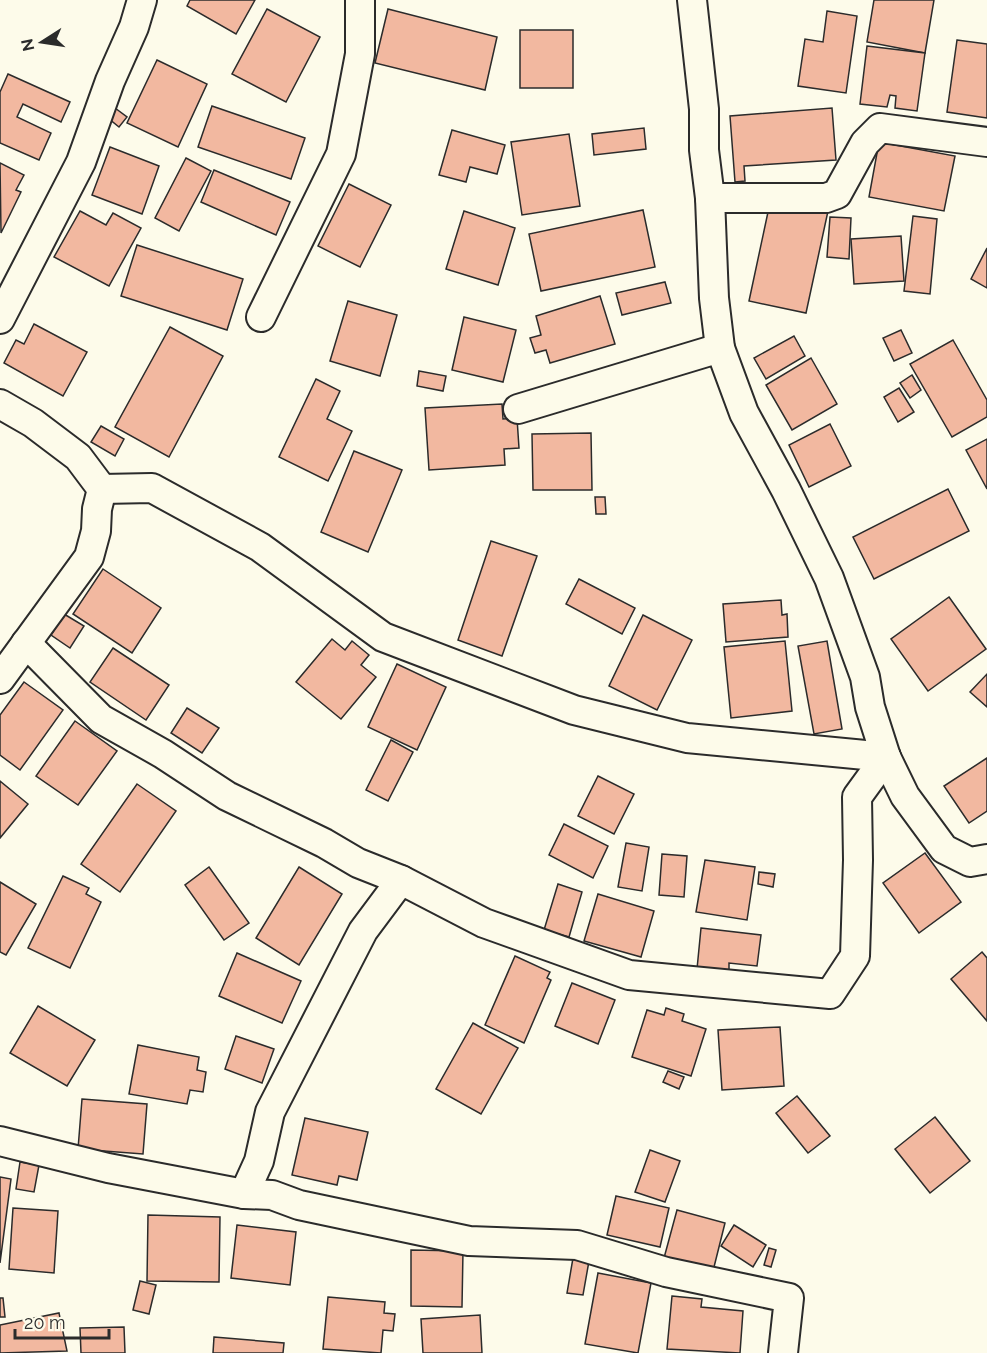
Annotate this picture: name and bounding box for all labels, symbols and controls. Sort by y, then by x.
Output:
north arrow [12,12,72,72]
text: N [17,37,38,53]
scale bar [15,1302,110,1340]
text: 20 m [24,1312,66,1333]

